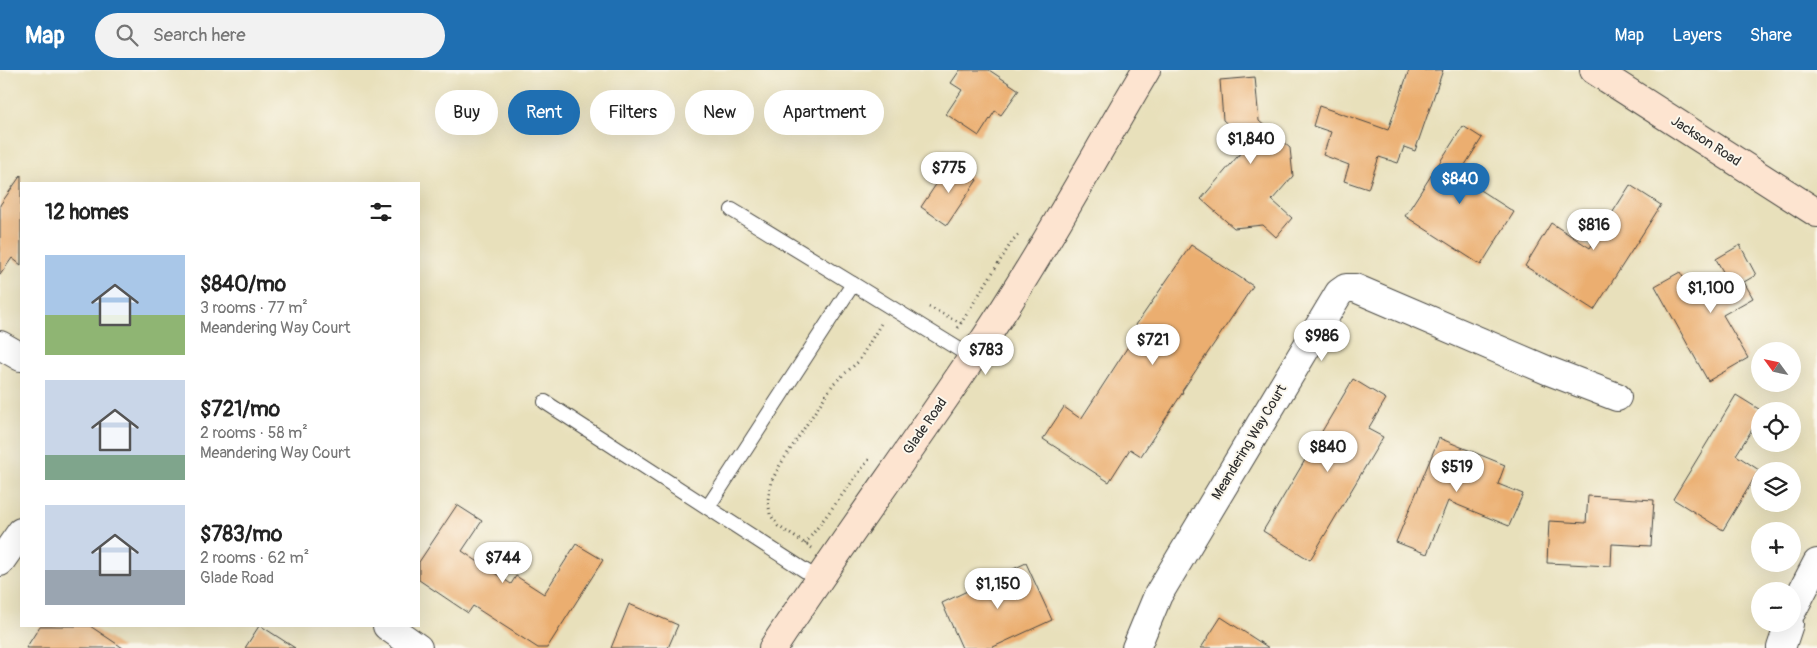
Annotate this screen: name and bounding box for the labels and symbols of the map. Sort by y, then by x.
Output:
street label: Jackson Road [1668,112,1744,170]
pin: $1,840 [1210,122,1292,165]
pin: $775 [919,152,979,194]
pin: $840 [1430,162,1490,205]
pin: $816 [1564,208,1624,251]
pin: $1,100 [1670,272,1752,314]
pin: $986 [1292,320,1352,362]
pin: $721 [1123,324,1183,366]
pin: $783 [956,334,1016,376]
north arrow [1751,342,1801,392]
street label: Meandering Way Court [1208,381,1290,503]
street label: Glade Road [899,394,951,457]
pin: $840 [1298,430,1358,473]
pin: $519 [1427,450,1487,493]
pin: $744 [473,542,533,584]
pin: $1,150 [957,568,1039,610]

